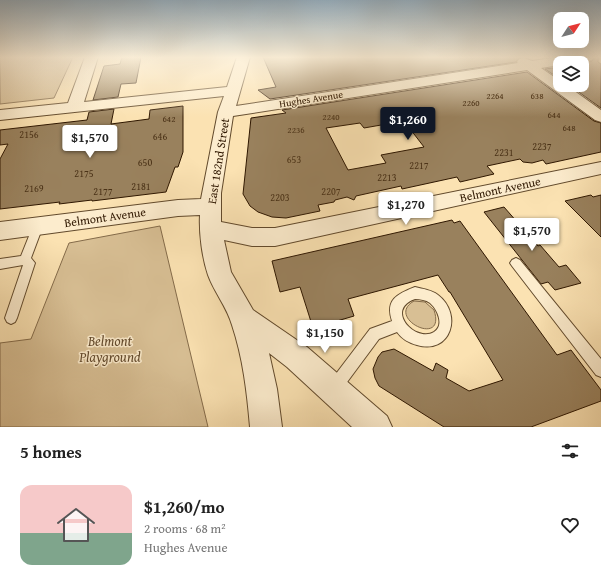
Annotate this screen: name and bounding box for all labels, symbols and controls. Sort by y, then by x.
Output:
north arrow [553,12,589,48]
map controls [553,12,589,92]
button: layers [553,56,589,92]
street label: Hughes Avenue [278,87,344,111]
house number: 2264 [486,89,504,102]
house number: 638 [531,89,544,102]
house number: 2260 [462,96,480,109]
pin: $1,260 [375,107,441,141]
house number: 644 [548,108,561,121]
house number: 2240 [322,110,340,123]
text: $1,260 [389,110,427,129]
house number: 642 [163,112,176,125]
street label: East 182nd Street [203,116,233,205]
house number: 648 [563,121,576,134]
house number: 2236 [287,123,305,136]
pin: $1,570 [57,125,123,159]
house number: 2156 [19,127,39,142]
text: $1,570 [71,128,109,147]
house number: 646 [153,129,167,144]
house number: 2237 [532,139,552,154]
house number: 2231 [494,145,514,160]
house number: 653 [287,152,301,167]
house number: 650 [138,155,152,170]
house number: 2217 [409,158,429,173]
house number: 2175 [74,166,94,181]
house number: 2213 [377,170,397,185]
street label: Belmont Avenue [458,172,542,206]
house number: 2181 [131,179,151,194]
house number: 2169 [24,181,44,196]
house number: 2177 [93,184,113,199]
house number: 2207 [321,184,341,199]
house number: 2203 [270,190,290,205]
pin: $1,270 [373,192,439,226]
text: $1,270 [387,195,425,214]
street label: Belmont Avenue [63,203,147,231]
pin: $1,570 [499,218,565,252]
text: $1,570 [513,221,551,240]
pin: $1,150 [292,320,358,354]
text: $1,150 [306,323,344,342]
park label: Belmont Playground [78,331,141,367]
text: 5 homes [20,439,82,464]
icon: filters [559,440,581,462]
text: $1,260/mo [144,494,225,519]
icon: home [52,501,100,549]
icon: heart [559,514,581,536]
text: 2 rooms · 68 m² [144,519,226,538]
text: Hughes Avenue [144,538,228,557]

